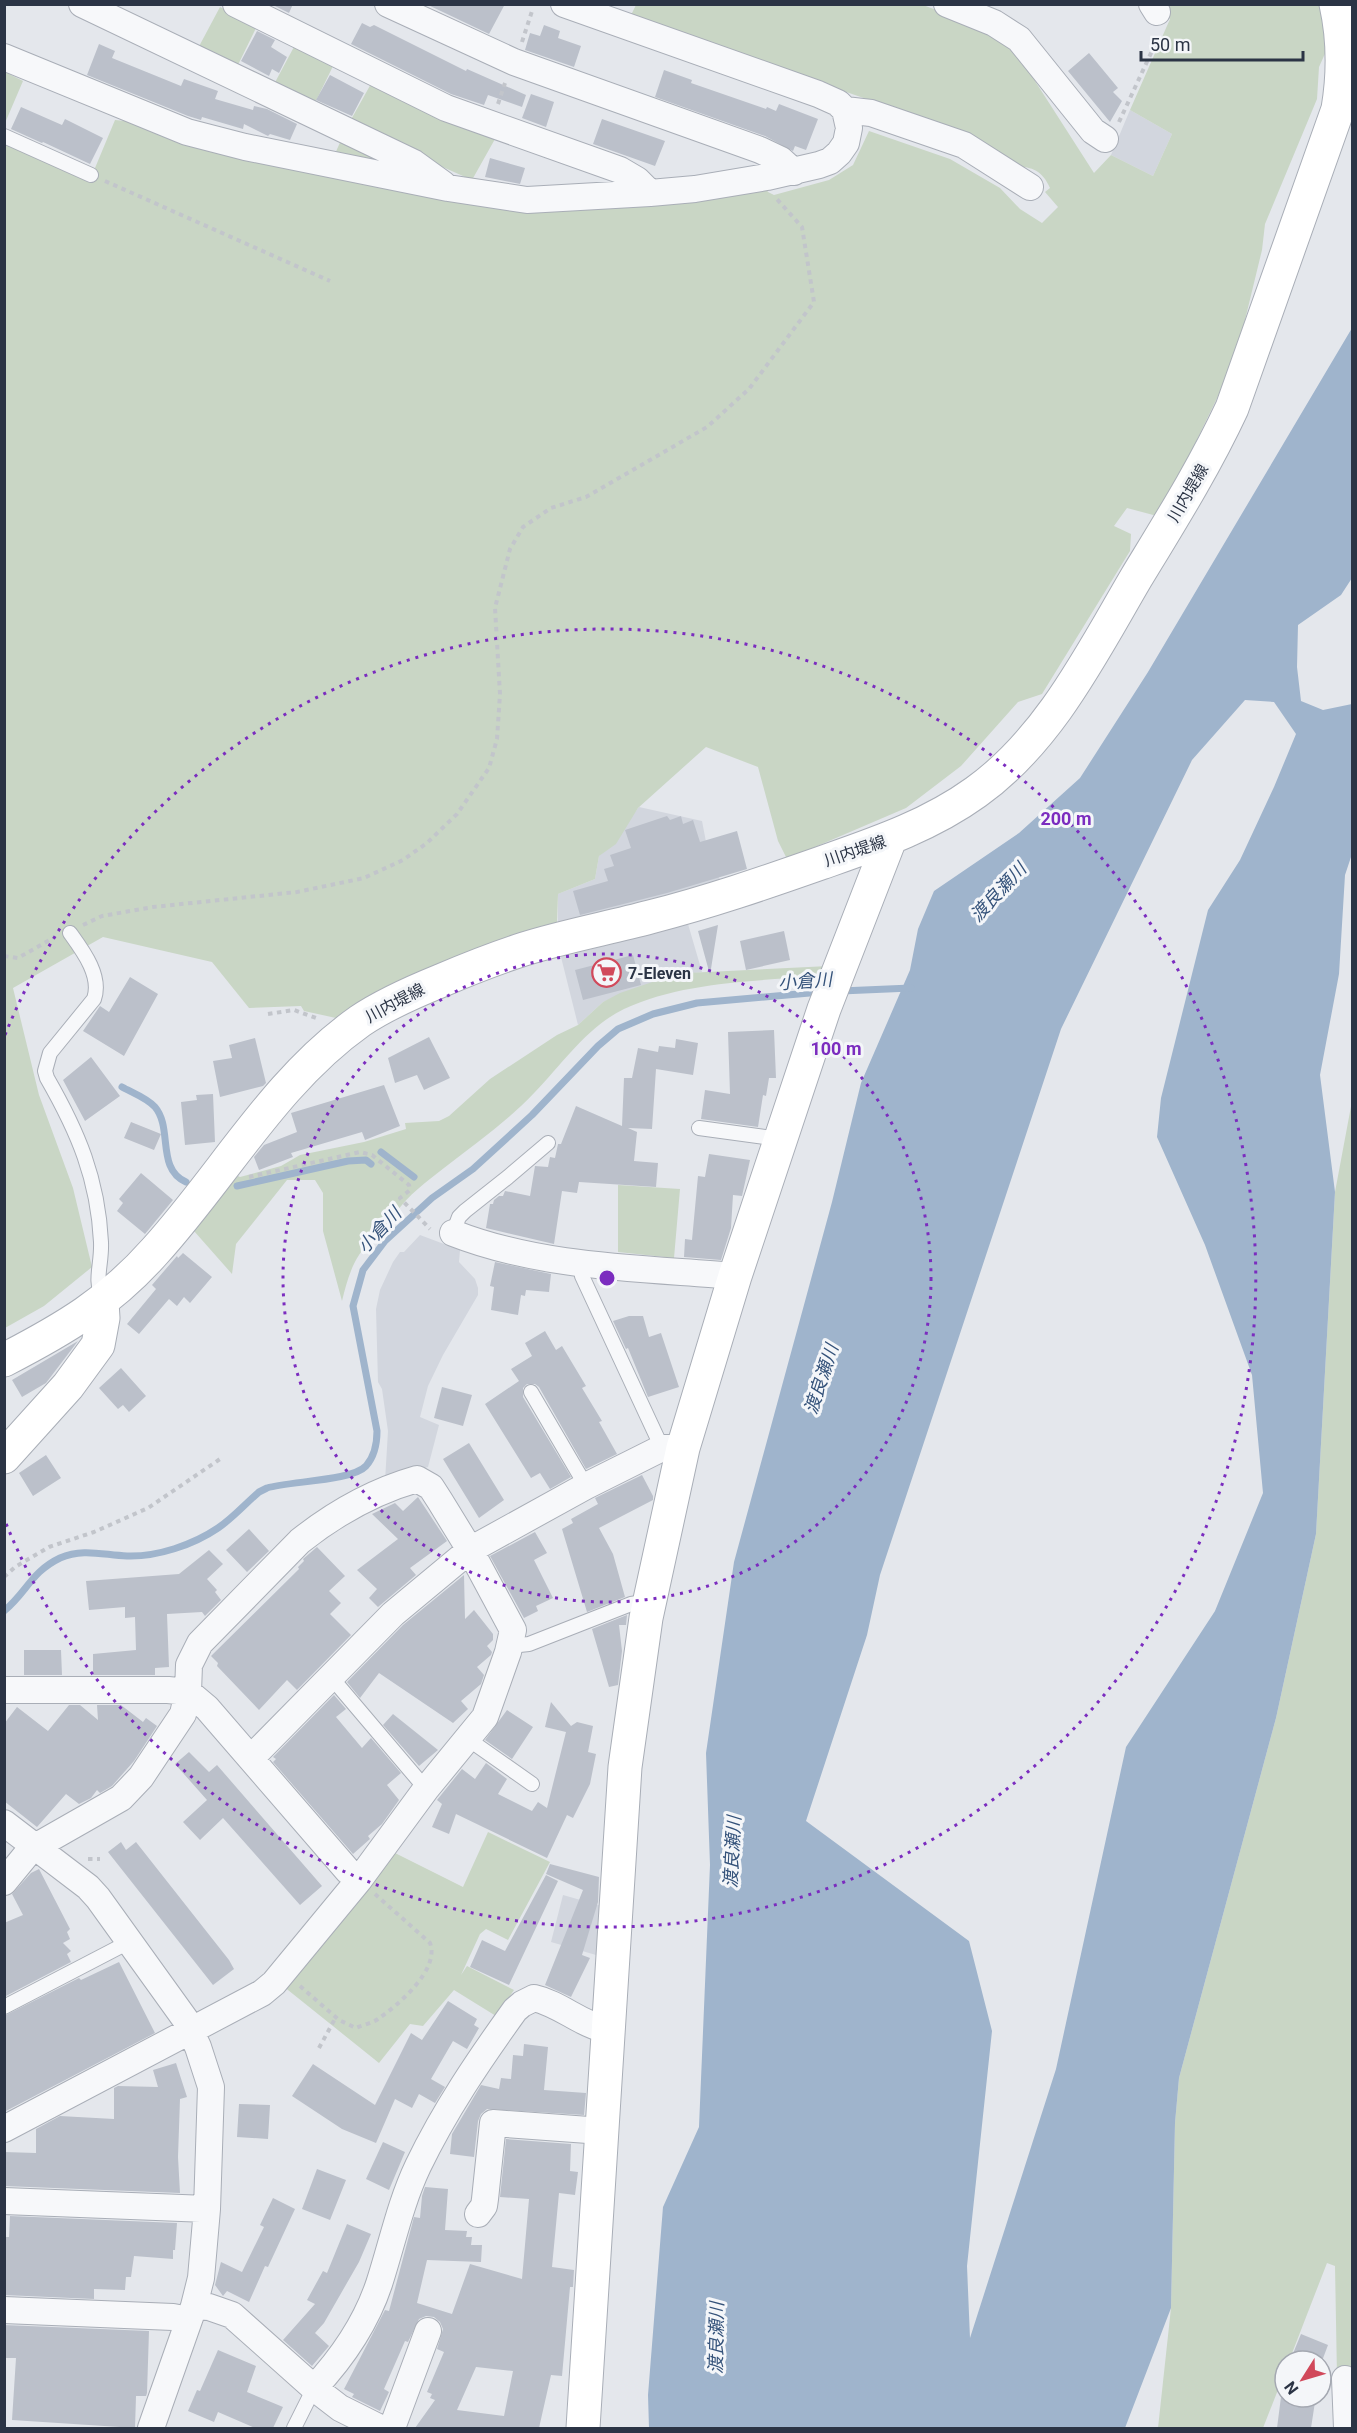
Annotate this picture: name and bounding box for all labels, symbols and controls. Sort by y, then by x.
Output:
scale bar [1141,24,1303,62]
text: 50 m [1150,34,1190,55]
street label: 川内堤線 [1164,461,1212,525]
text: 200 m [1040,808,1092,829]
street label: 川内堤線 [822,832,888,870]
water label: 渡良瀬川 [966,857,1032,925]
supermarket icon: 7-Eleven [591,957,623,989]
place label: 7-Eleven [628,964,691,983]
water label: 小倉川 [777,969,835,993]
street label: 川内堤線 [362,980,428,1026]
text: 100 m [810,1038,862,1059]
water label: 小倉川 [353,1202,406,1257]
centre of rings [597,1268,617,1288]
water label: 渡良瀬川 [800,1340,843,1416]
water label: 渡良瀬川 [720,1814,744,1889]
water label: 渡良瀬川 [705,2300,727,2374]
north arrow [1273,2349,1333,2409]
text: N [1280,2377,1302,2398]

